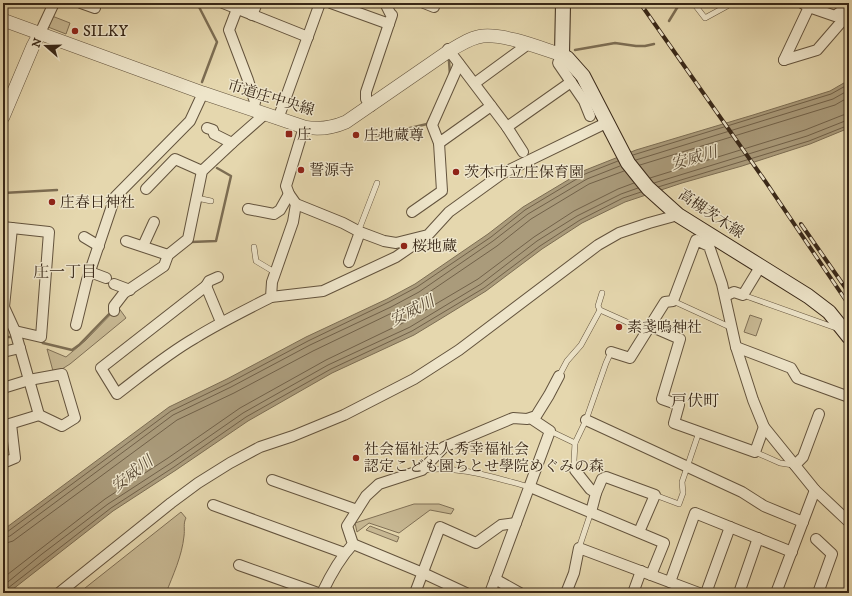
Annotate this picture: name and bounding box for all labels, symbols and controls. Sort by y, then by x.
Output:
place label: SILKY [83,22,128,41]
north arrow [26,26,66,66]
marker: SILKY [70,26,80,36]
text: N [29,36,46,50]
street label: 市道庄中央線 [225,76,317,120]
place label: 庄 [297,125,312,144]
place label: 庄地蔵尊 [364,126,424,145]
marker: 庄 [284,129,294,139]
marker: 庄地蔵尊 [351,130,361,140]
water label: 安威川 [668,141,722,174]
place label: 誓源寺 [309,161,354,180]
place label: 茨木市立庄保育園 [464,163,584,182]
marker: 誓源寺 [296,165,306,175]
marker: 茨木市立庄保育園 [451,167,461,177]
street label: 高槻茨木線 [675,185,747,243]
place label: 庄春日神社 [60,193,135,212]
marker: 庄春日神社 [47,197,57,207]
place label: 桜地蔵 [412,237,457,256]
marker: 桜地蔵 [399,241,409,251]
district label: 庄一丁目 [33,262,97,282]
water label: 安威川 [386,290,440,331]
place label: 素戔嗚神社 [627,318,702,337]
marker: 素戔嗚神社 [614,322,624,332]
district label: 戸伏町 [671,391,719,411]
place label: 社会福祉法人秀幸福祉会 認定こども園ちとせ學院めぐみの森 [364,440,604,476]
water label: 安威川 [107,450,159,497]
marker: 社会福祉法人秀幸福祉会 認定こども園ちとせ學院めぐみの森 [351,453,361,463]

